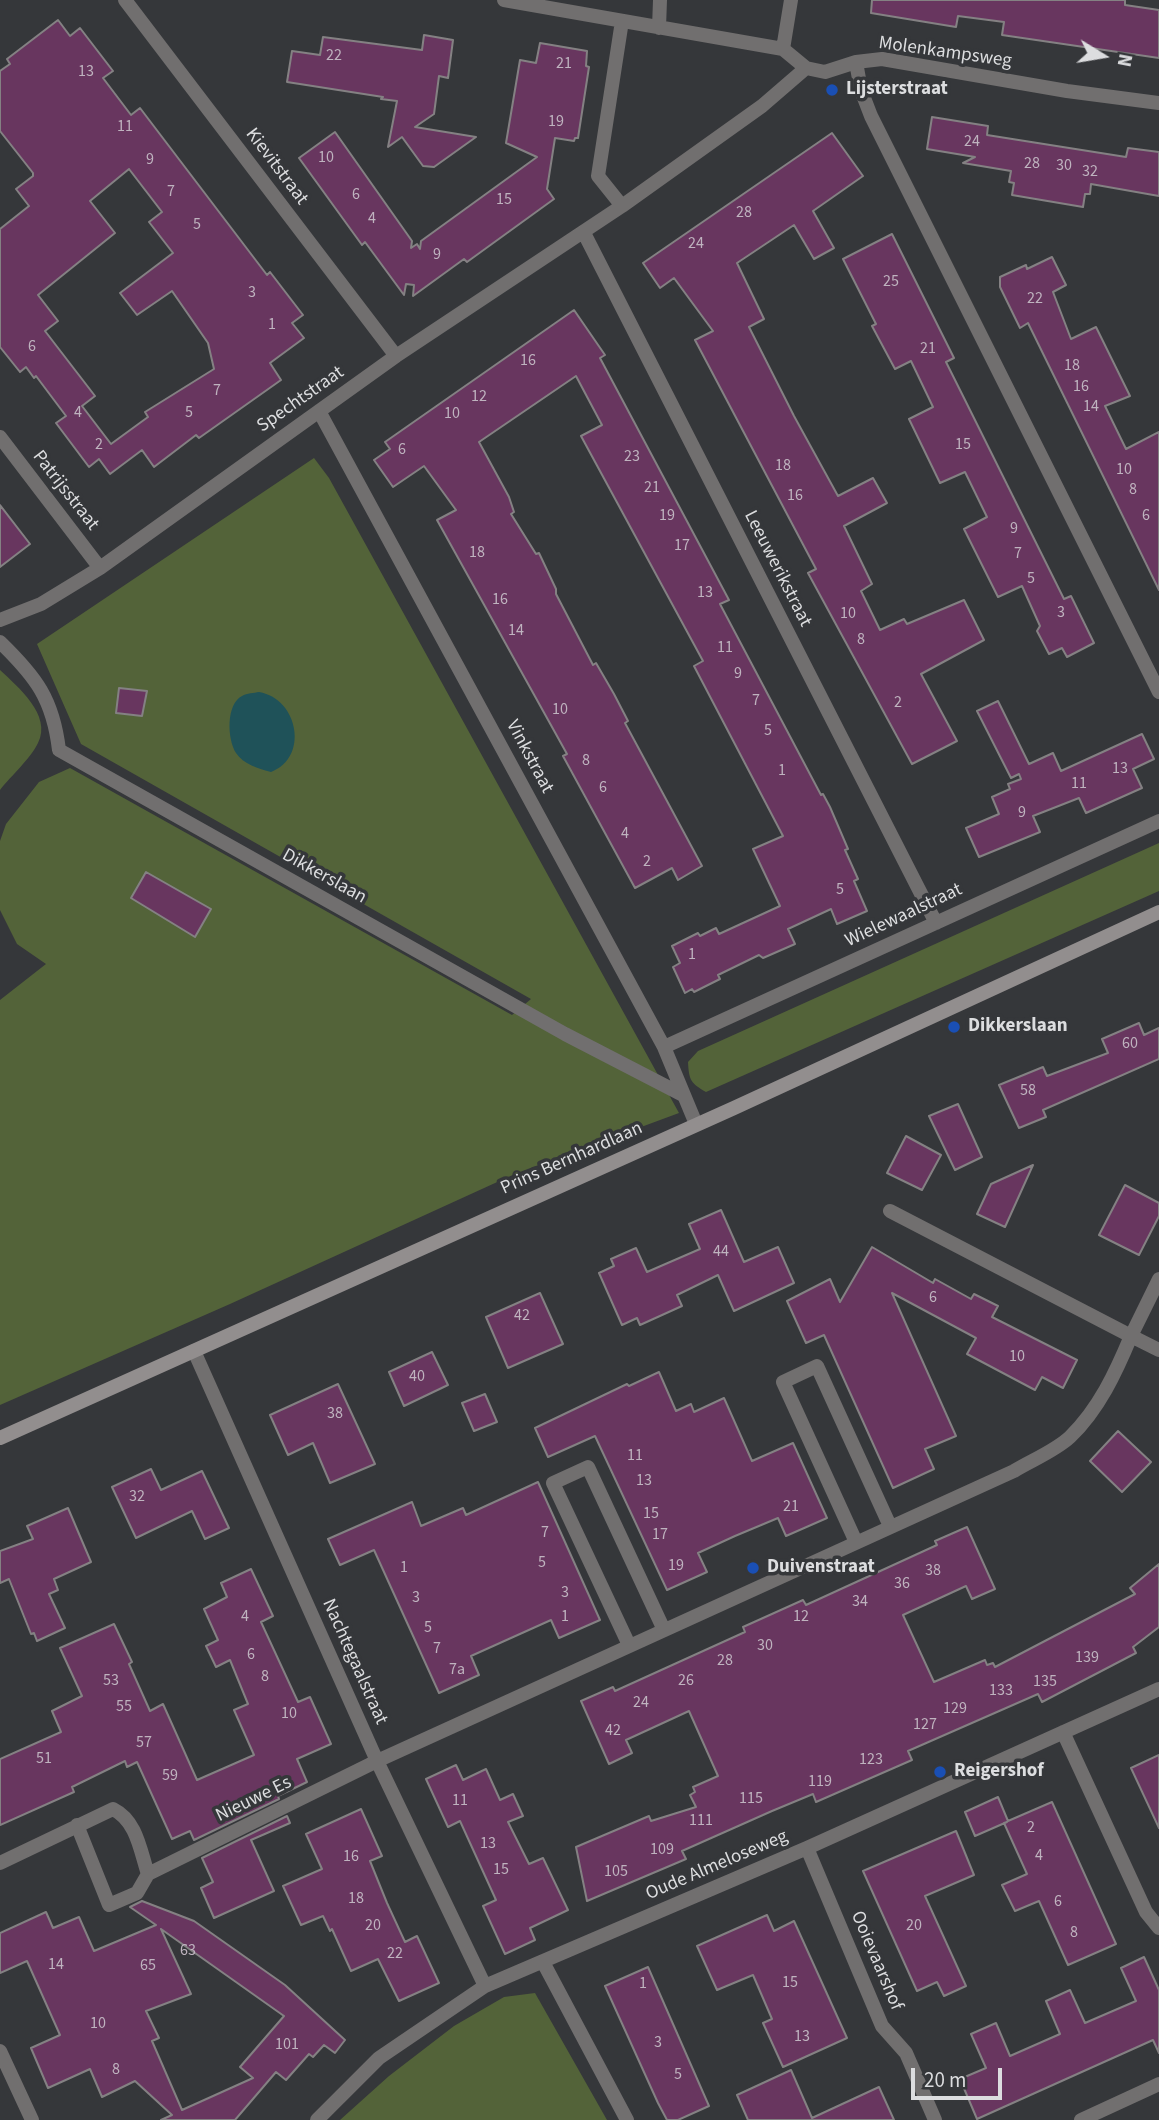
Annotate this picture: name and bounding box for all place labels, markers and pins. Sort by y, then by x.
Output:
place label: Lijsterstraat [846,79,948,101]
marker: Lijsterstraat [824,82,840,98]
place label: Dikkerslaan [968,1016,1068,1038]
marker: Dikkerslaan [946,1019,962,1035]
place label: Duivenstraat [767,1557,875,1579]
marker: Duivenstraat [745,1560,761,1576]
place label: Reigershof [954,1761,1044,1783]
marker: Reigershof [932,1764,948,1780]

